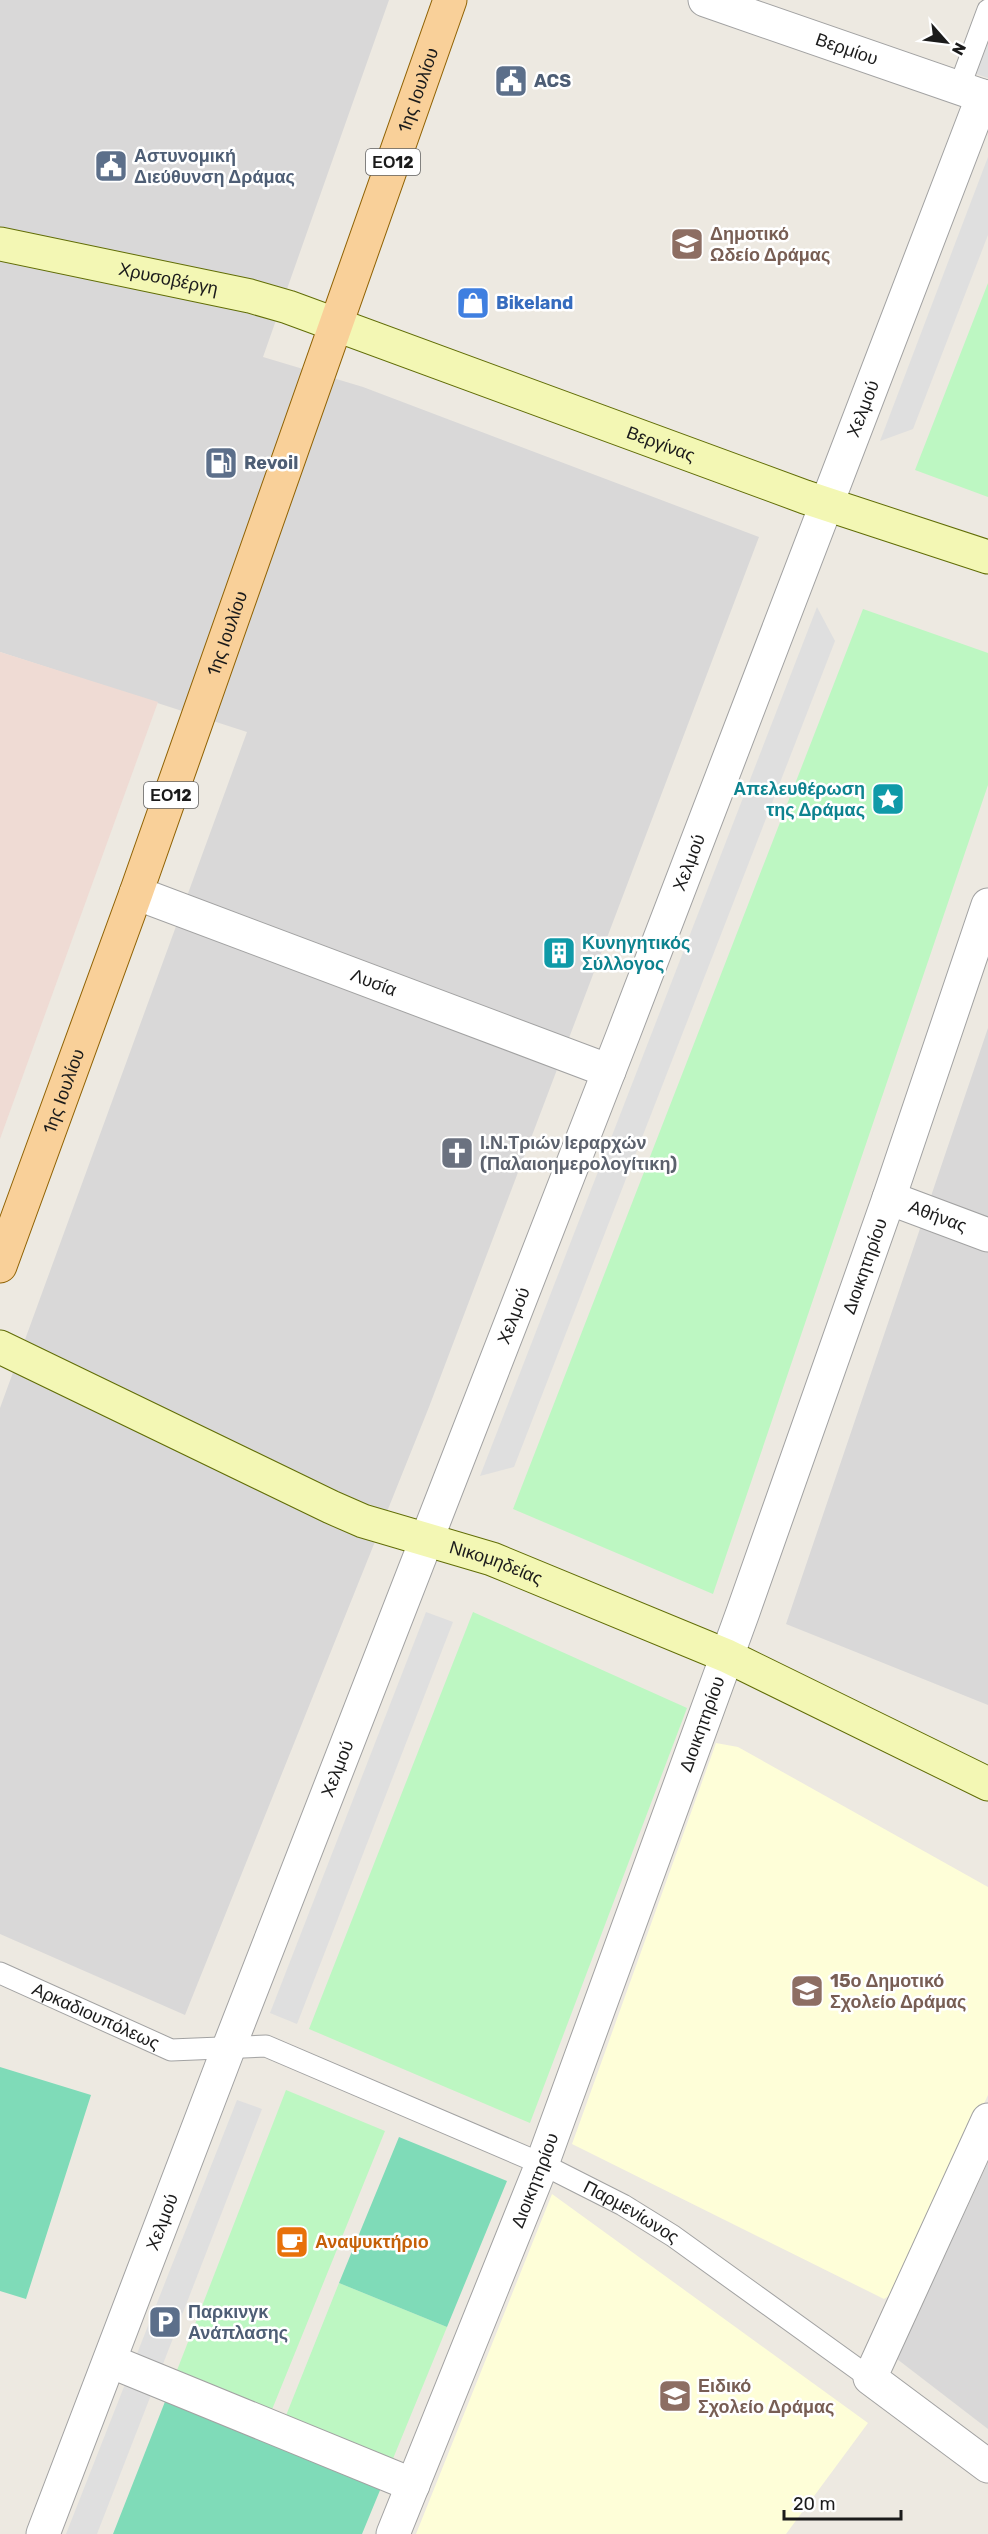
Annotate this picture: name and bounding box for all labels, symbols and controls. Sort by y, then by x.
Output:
north arrow [916,12,976,72]
street label: Βερμίου [813,28,881,70]
text: N [948,39,970,58]
street label: 1ης Ιουλίου [393,45,443,136]
public building icon: ACS [493,63,529,99]
place label: ACS [534,70,571,92]
place label: Αστυνομική Διεύθυνση Δράμας [134,145,295,188]
public building icon: Αστυνομική Διεύθυνση Δράμας [93,148,129,184]
road number: ΕΟ12 [366,149,420,175]
place label: Δημοτικό Ωδείο Δράμας [710,223,830,266]
school or university icon: Δημοτικό Ωδείο Δράμας [669,226,705,262]
street label: Χρυσοβέργη [117,258,220,300]
shop icon: Bikeland [455,285,491,321]
place label: Bikeland [496,292,573,314]
street label: Χελμού [842,377,884,440]
street label: Βεργίνας [623,421,698,467]
fuel station icon: Revoil [203,445,239,481]
place label: Revoil [244,452,298,474]
street label: 1ης Ιουλίου [202,588,252,679]
place label: Απελευθέρωση της Δράμας [733,778,865,821]
place icon: Απελευθέρωση της Δράμας [870,781,906,817]
road number: ΕΟ12 [144,782,198,808]
street label: Χελμού [668,831,710,894]
place label: Κυνηγητικός Σύλλογος [582,932,690,975]
building icon: Κυνηγητικός Σύλλογος [541,935,577,971]
street label: Λυσία [348,964,400,1001]
street label: 1ης Ιουλίου [38,1046,89,1137]
place label: Ι.Ν.Τριών Ιεραρχών (Παλαιοημερολογίτικη) [480,1132,677,1175]
church icon: Ι.Ν.Τριών Ιεραρχών (Παλαιοημερολογίτικη) [439,1135,475,1171]
street label: Αθήνας [906,1195,970,1237]
street label: Διοικητηρίου [838,1215,892,1317]
street label: Χελμού [493,1284,535,1347]
street label: Νικομηδείας [447,1536,546,1590]
street label: Διοικητηρίου [675,1673,730,1775]
street label: Χελμού [316,1737,358,1800]
place label: 15ο Δημοτικό Σχολείο Δράμας [830,1970,966,2013]
school or university icon: 15ο Δημοτικό Σχολείο Δράμας [789,1973,825,2009]
street label: Αρκαδιουπόλεως [29,1978,163,2054]
street label: Διοικητηρίου [506,2130,563,2231]
street label: Παρμενίωνος [580,2176,684,2248]
street label: Χελμού [141,2190,183,2254]
cafe icon: Αναψυκτήριο [274,2224,310,2260]
place label: Αναψυκτήριο [315,2231,429,2253]
place label: Παρκινγκ Ανάπλασης [188,2301,288,2344]
parking icon: Παρκινγκ Ανάπλασης [147,2304,183,2340]
place label: Ειδικό Σχολείο Δράμας [698,2375,834,2418]
school or university icon: Ειδικό Σχολείο Δράμας [657,2378,693,2414]
scale bar [784,2483,901,2521]
text: 20 m [793,2493,835,2515]

